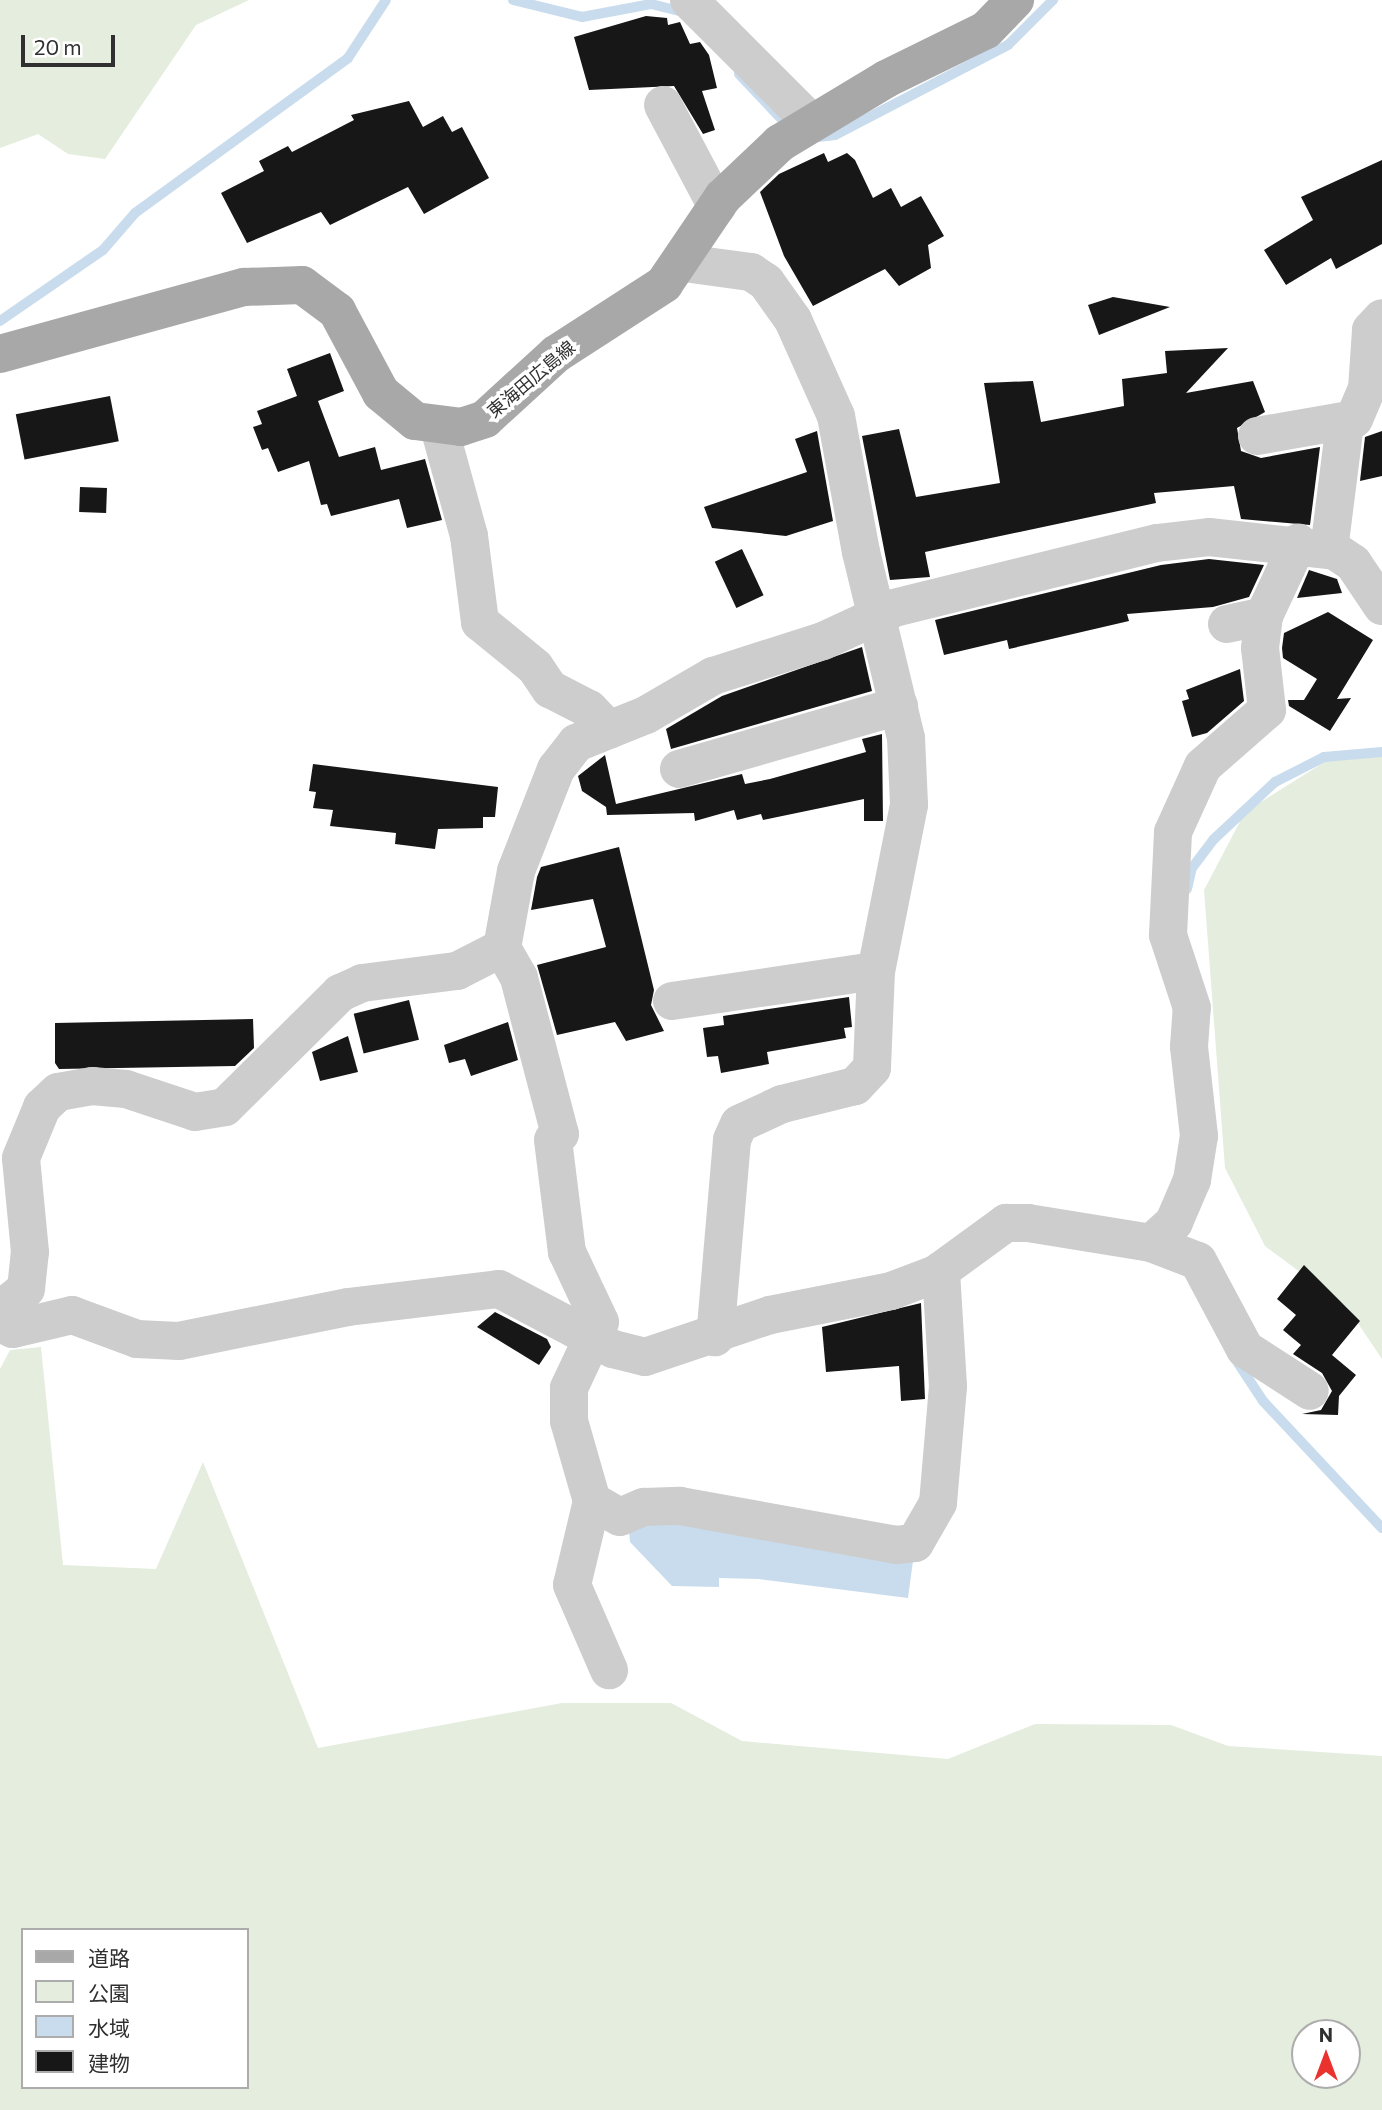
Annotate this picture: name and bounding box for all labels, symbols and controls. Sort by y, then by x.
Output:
scale bar [24,21,119,65]
text: 20 m [34,34,82,59]
street label: 東海田広島線 [483,336,579,422]
legend [21,1928,248,2089]
text: 道路 [88,1945,130,1970]
text: 公園 [88,1980,130,2005]
text: 水域 [88,2015,130,2040]
north arrow [1291,2019,1361,2089]
text: N [1319,2023,1333,2046]
text: 建物 [88,2050,130,2075]

